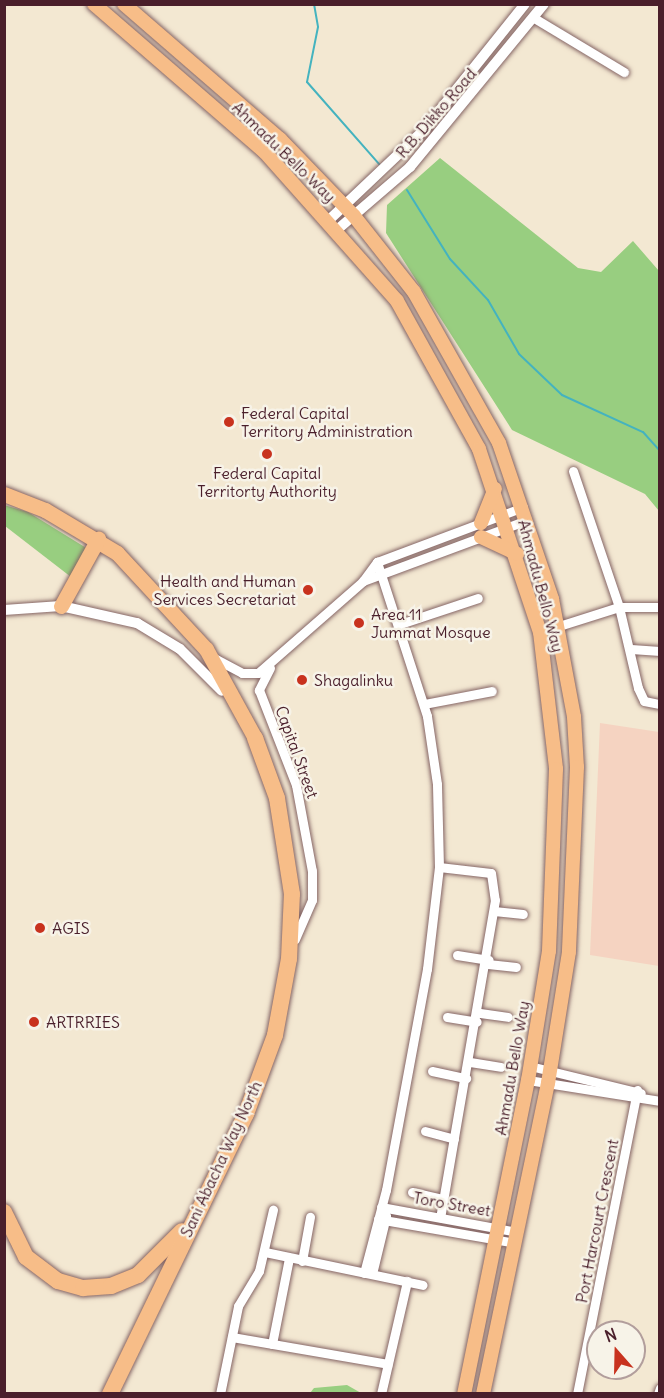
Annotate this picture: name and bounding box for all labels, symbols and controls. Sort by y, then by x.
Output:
street label: R.B. Dikko Road [392,64,480,162]
street label: Ahmadu Bello Way [228,98,340,206]
place label: Federal Capital Territory Administration [241,403,413,441]
marker: Federal Capital Territory Administration [222,415,236,429]
marker: Federal Capital Territorty Authority [260,447,274,461]
place label: Federal Capital Territorty Authority [197,463,337,501]
street label: Ahmadu Bello Way [514,518,568,654]
place label: Health and Human Services Secretariat [154,571,296,609]
marker: Health and Human Services Secretariat [301,583,315,597]
place label: Area 11 Jummat Mosque [371,604,491,642]
marker: Area 11 Jummat Mosque [352,616,366,630]
place label: Shagalinku [314,670,393,690]
marker: Shagalinku [295,673,309,687]
street label: Capital Street [271,703,323,801]
place label: AGIS [52,918,90,938]
marker: AGIS [33,921,47,935]
street label: Ahmadu Bello Way [491,999,533,1137]
place label: ARTRRIES [46,1012,120,1032]
marker: ARTRRIES [27,1015,41,1029]
street label: Sani Abacha Way North [176,1078,266,1240]
street label: Port Harcourt Crescent [572,1137,622,1305]
street label: Toro Street [412,1188,492,1220]
north arrow [586,1320,646,1380]
text: N [602,1324,619,1346]

